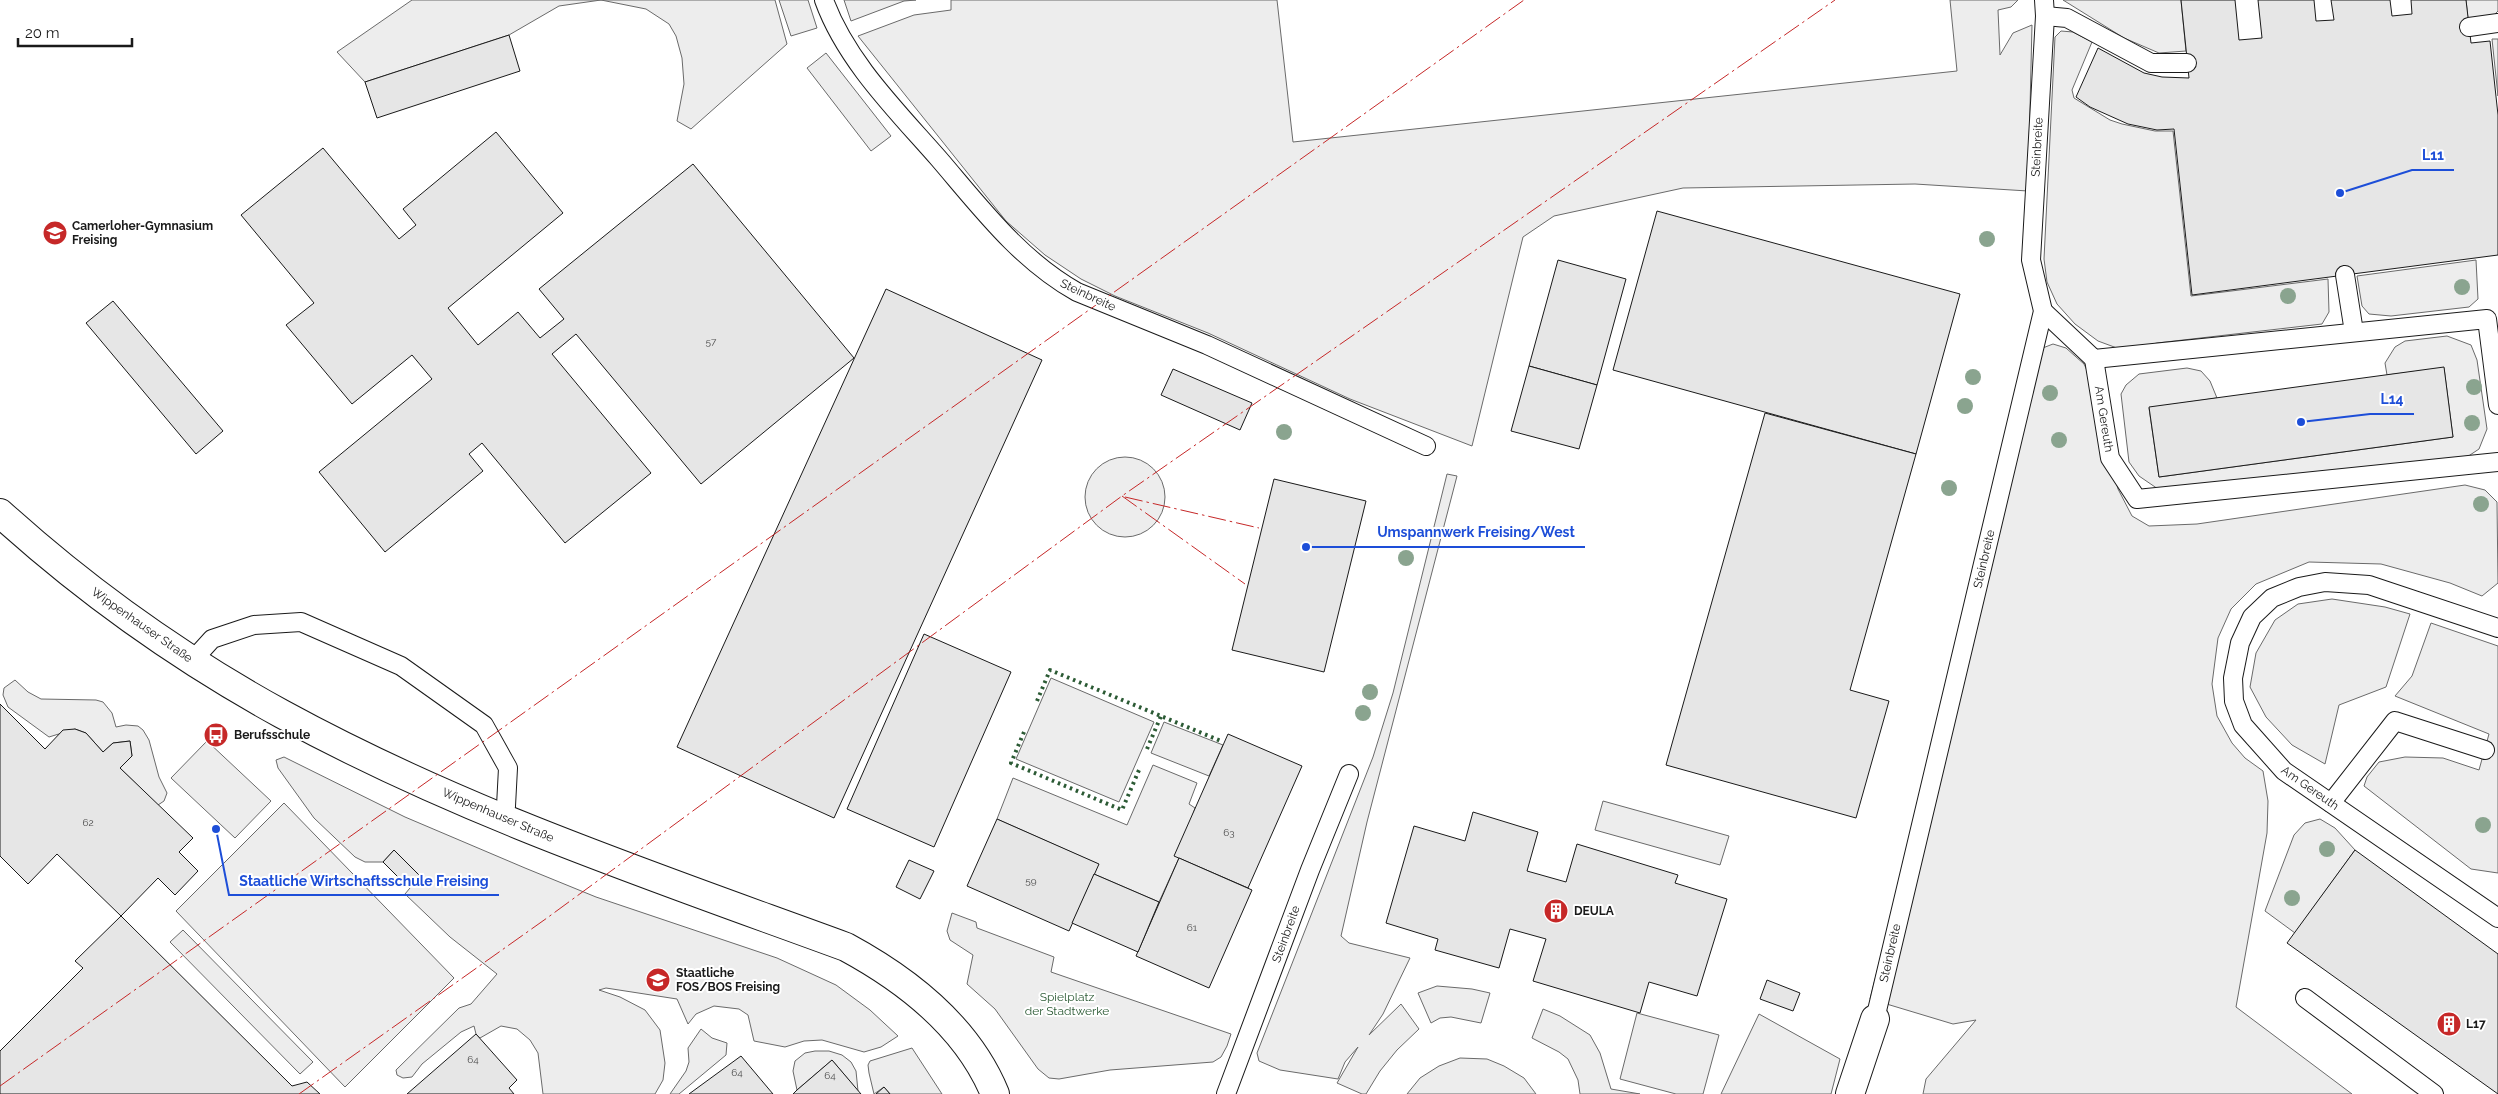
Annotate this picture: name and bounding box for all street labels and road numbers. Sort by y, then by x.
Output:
street label: Steinbreite [2028,117,2046,177]
street label: Steinbreite [1058,276,1118,314]
street label: Am Gereuth [2092,385,2116,453]
street label: Steinbreite [1970,528,1998,590]
street label: Wippenhauser Straße [89,585,195,665]
street label: Am Gereuth [2279,763,2341,813]
street label: Wippenhauser Straße [440,785,556,845]
street label: Steinbreite [1269,904,1303,964]
street label: Steinbreite [1876,922,1904,984]

